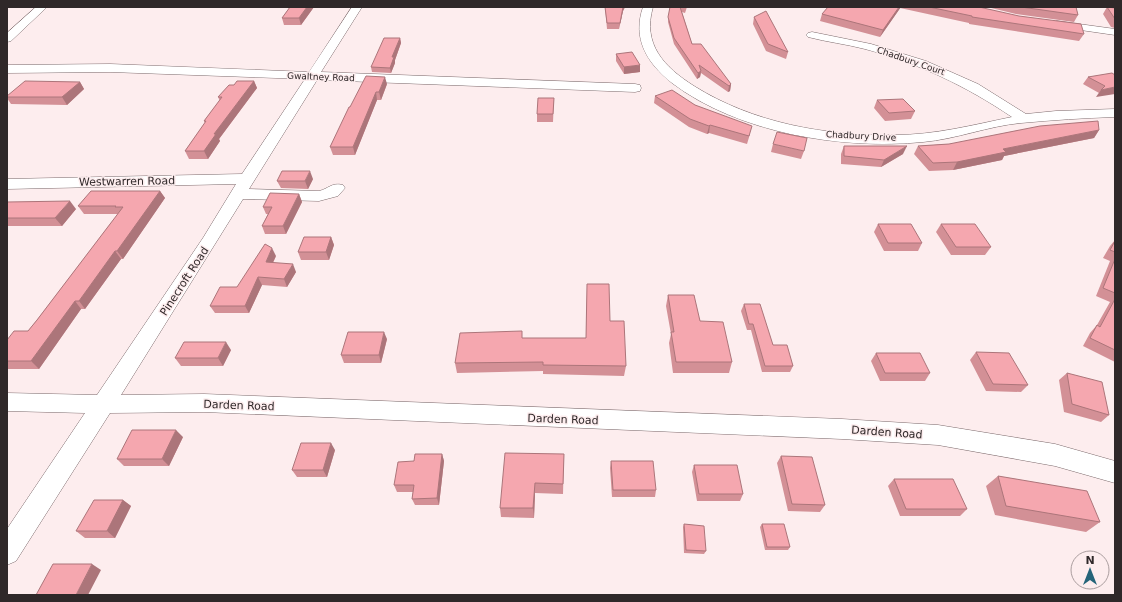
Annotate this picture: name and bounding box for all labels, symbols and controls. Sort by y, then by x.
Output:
street label: Chadbury Court [876,45,947,77]
street label: Gwaltney Road [287,71,355,83]
street label: Chadbury Drive [826,129,897,143]
street label: Westwarren Road [79,174,175,189]
street label: Pinecroft Road [157,244,211,318]
street label: Darden Road [203,398,275,413]
street label: Darden Road [527,412,599,427]
street label: Darden Road [851,424,923,441]
north arrow [1070,550,1110,590]
text: N [1085,554,1095,567]

